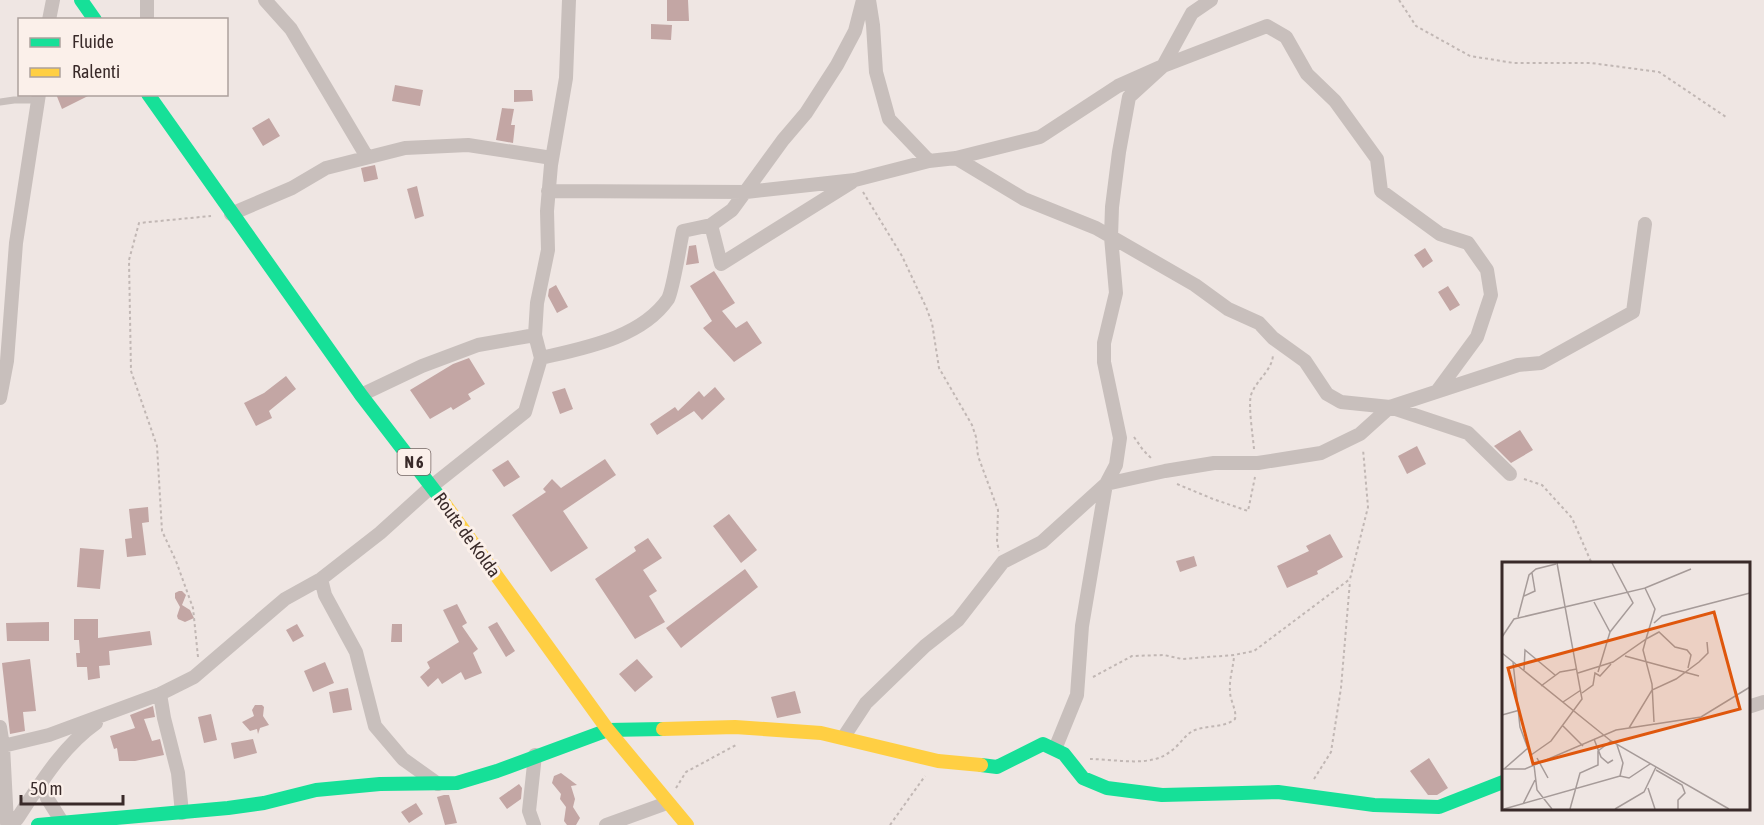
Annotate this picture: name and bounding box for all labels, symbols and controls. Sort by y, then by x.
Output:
legend [18,18,228,96]
text: Fluide [72,31,114,52]
text: Ralenti [72,61,120,82]
road number: N 6 [398,449,430,475]
street label: Route de Kolda [430,488,505,581]
inset map [1502,562,1749,810]
scale bar [21,768,123,806]
text: 50 m [30,778,62,799]

